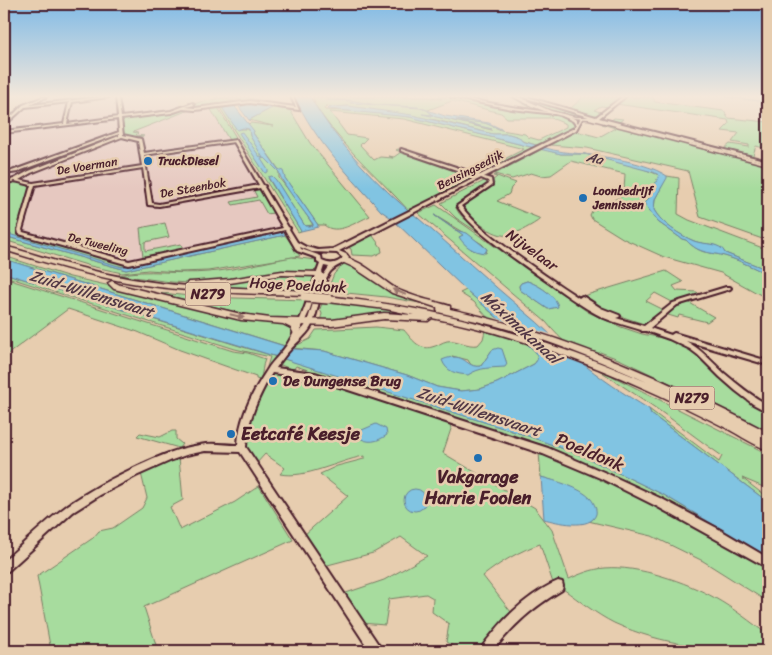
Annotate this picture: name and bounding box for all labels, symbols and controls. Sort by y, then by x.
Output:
street label: Beusingsedijk [433,143,508,196]
water label: Aa [583,144,607,173]
street label: De Voerman [55,150,119,182]
place label: TruckDiesel [158,150,219,172]
marker: TruckDiesel [142,155,154,167]
street label: De Steenbok [158,171,228,205]
place label: Loonbedrijf Jennissen [592,180,655,216]
marker: Loonbedrijf Jennissen [577,192,589,204]
street label: Nijvelaar [500,222,564,279]
street label: De Tweeling [66,226,130,262]
water label: Zuid-Willemsvaart [26,261,159,327]
street label: Hoge Poeldonk [249,269,347,301]
road number: N279 [186,282,230,306]
water label: Máximakanaal [474,283,570,374]
one-way arrow [392,288,406,296]
one-way arrow [229,312,244,320]
place label: De Dungense Brug [283,368,402,394]
marker: De Dungense Brug [267,375,279,387]
water label: Zuid-Willemsvaart [413,378,546,446]
road number: N279 [670,386,714,409]
place label: Eetcafé Keesje [241,418,361,450]
street label: Poeldonk [551,423,630,481]
marker: Eetcafé Keesje [225,428,237,440]
marker: Vakgarage Harrie Foolen [472,452,484,464]
place label: Vakgarage Harrie Foolen [424,461,532,514]

